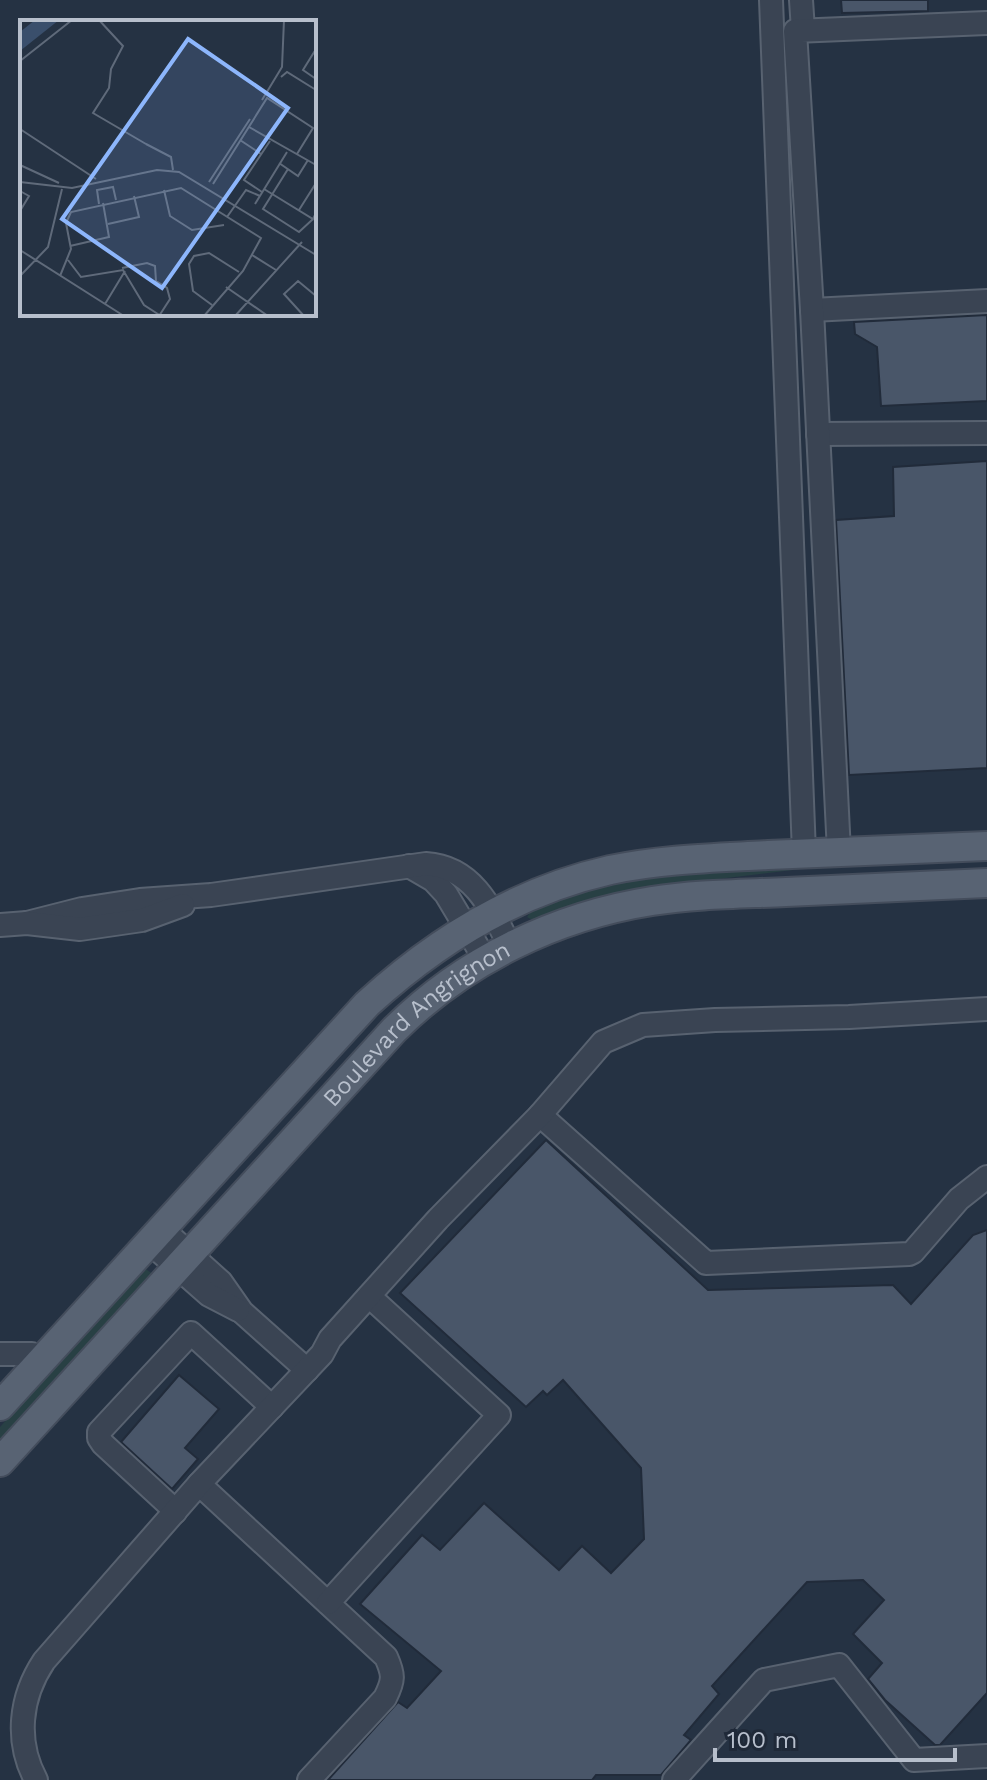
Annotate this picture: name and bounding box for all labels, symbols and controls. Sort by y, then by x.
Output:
inset map [20,20,316,316]
street label: Boulevard Angrignon [317,935,515,1112]
scale bar [715,1712,955,1762]
text: 100 m [727,1726,797,1754]

